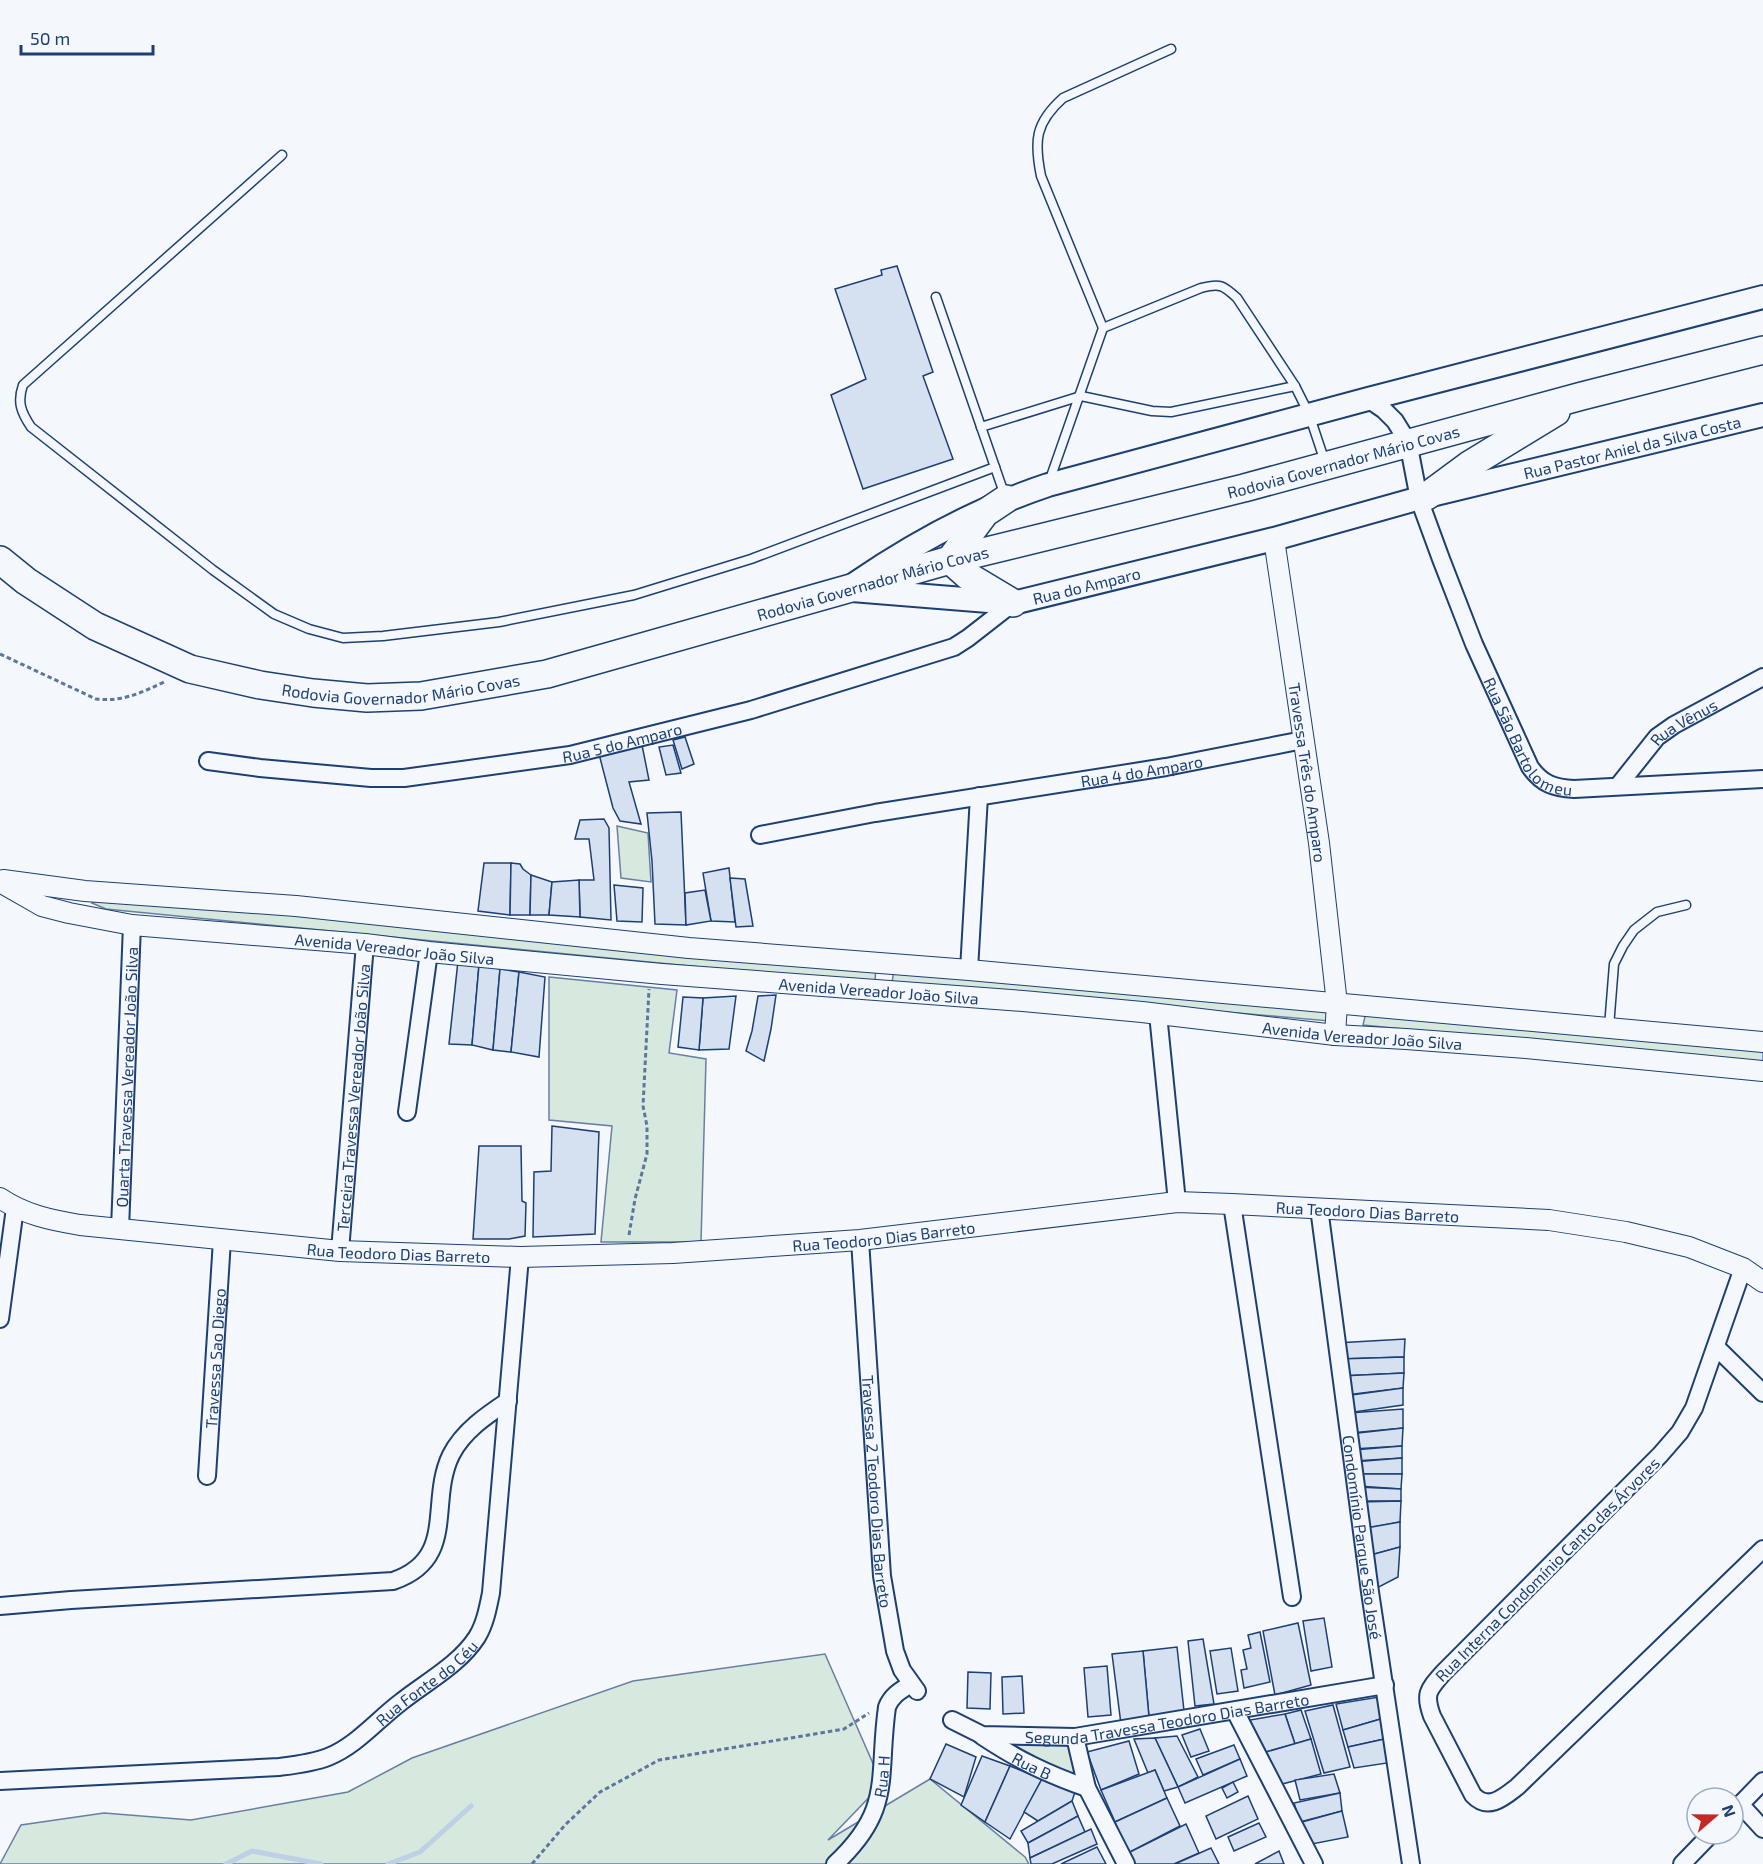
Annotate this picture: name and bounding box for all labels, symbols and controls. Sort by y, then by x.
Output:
scale bar [21,18,153,56]
text: 50 m [30,27,70,49]
street label: Rua Pastor Aniel da Silva Costa [1521,411,1743,482]
street label: Rodovia Governador Mário Covas [1225,420,1461,501]
street label: Rodovia Governador Mário Covas [755,541,991,624]
street label: Rua do Amparo [1031,563,1142,607]
street label: Rodovia Governador Mário Covas [281,669,521,708]
street label: Rua São Bartolomeu [1481,674,1573,798]
street label: Travessa Três do Amparo [1286,681,1331,863]
street label: Rua Vênus [1645,694,1720,749]
street label: Rua 5 do Amparo [561,718,684,765]
street label: Rua 4 do Amparo [1079,751,1204,790]
street label: Avenida Vereador João Silva [294,929,495,968]
street label: Quarta Travessa Vereador João Silva [111,946,141,1208]
street label: Terceira Travessa Vereador João Silva [332,963,373,1232]
street label: Avenida Vereador João Silva [778,973,979,1007]
street label: Avenida Vereador João Silva [1262,1017,1463,1053]
street label: Rua Teodoro Dias Barreto [1275,1197,1460,1225]
street label: Rua Teodoro Dias Barreto [792,1217,976,1254]
street label: Rua Teodoro Dias Barreto [306,1238,491,1266]
street label: Travessa Sao Diego [201,1288,228,1429]
street label: Travessa 2 Teodoro Dias Barreto [859,1374,897,1609]
street label: Condomínio Parque São José [1340,1434,1386,1641]
street label: Rua Interna Condomínio Canto das Árvores [1431,1453,1663,1685]
street label: Rua Fonte do Céu [371,1636,481,1729]
street label: Segunda Travessa Teodoro Dias Barreto [1025,1688,1310,1747]
street label: Rua B [1009,1747,1055,1783]
street label: Rua H [869,1755,892,1799]
north arrow [1685,1786,1745,1846]
text: N [1719,1802,1740,1819]

